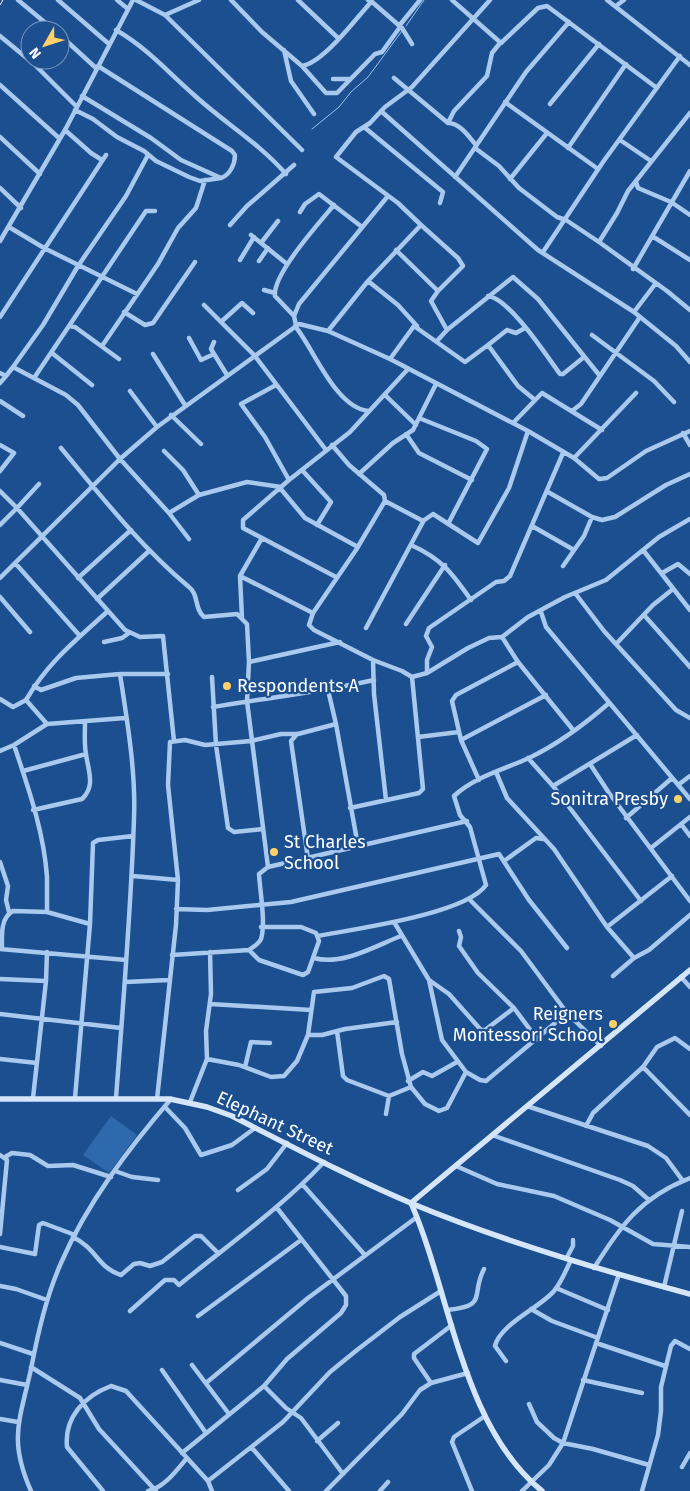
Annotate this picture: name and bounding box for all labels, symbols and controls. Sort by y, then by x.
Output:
north arrow [20,20,70,70]
text: N [26,44,45,62]
place label: Respondents A [237,675,359,697]
marker: Respondents A [221,680,233,692]
place label: Sonitra Presby [550,788,668,810]
marker: Sonitra Presby [672,793,684,805]
place label: St Charles School [284,831,366,874]
marker: St Charles School [268,846,280,858]
place label: Reigners Montessori School [453,1003,603,1046]
marker: Reigners Montessori School [607,1018,619,1030]
street label: Elephant Street [213,1086,337,1160]

